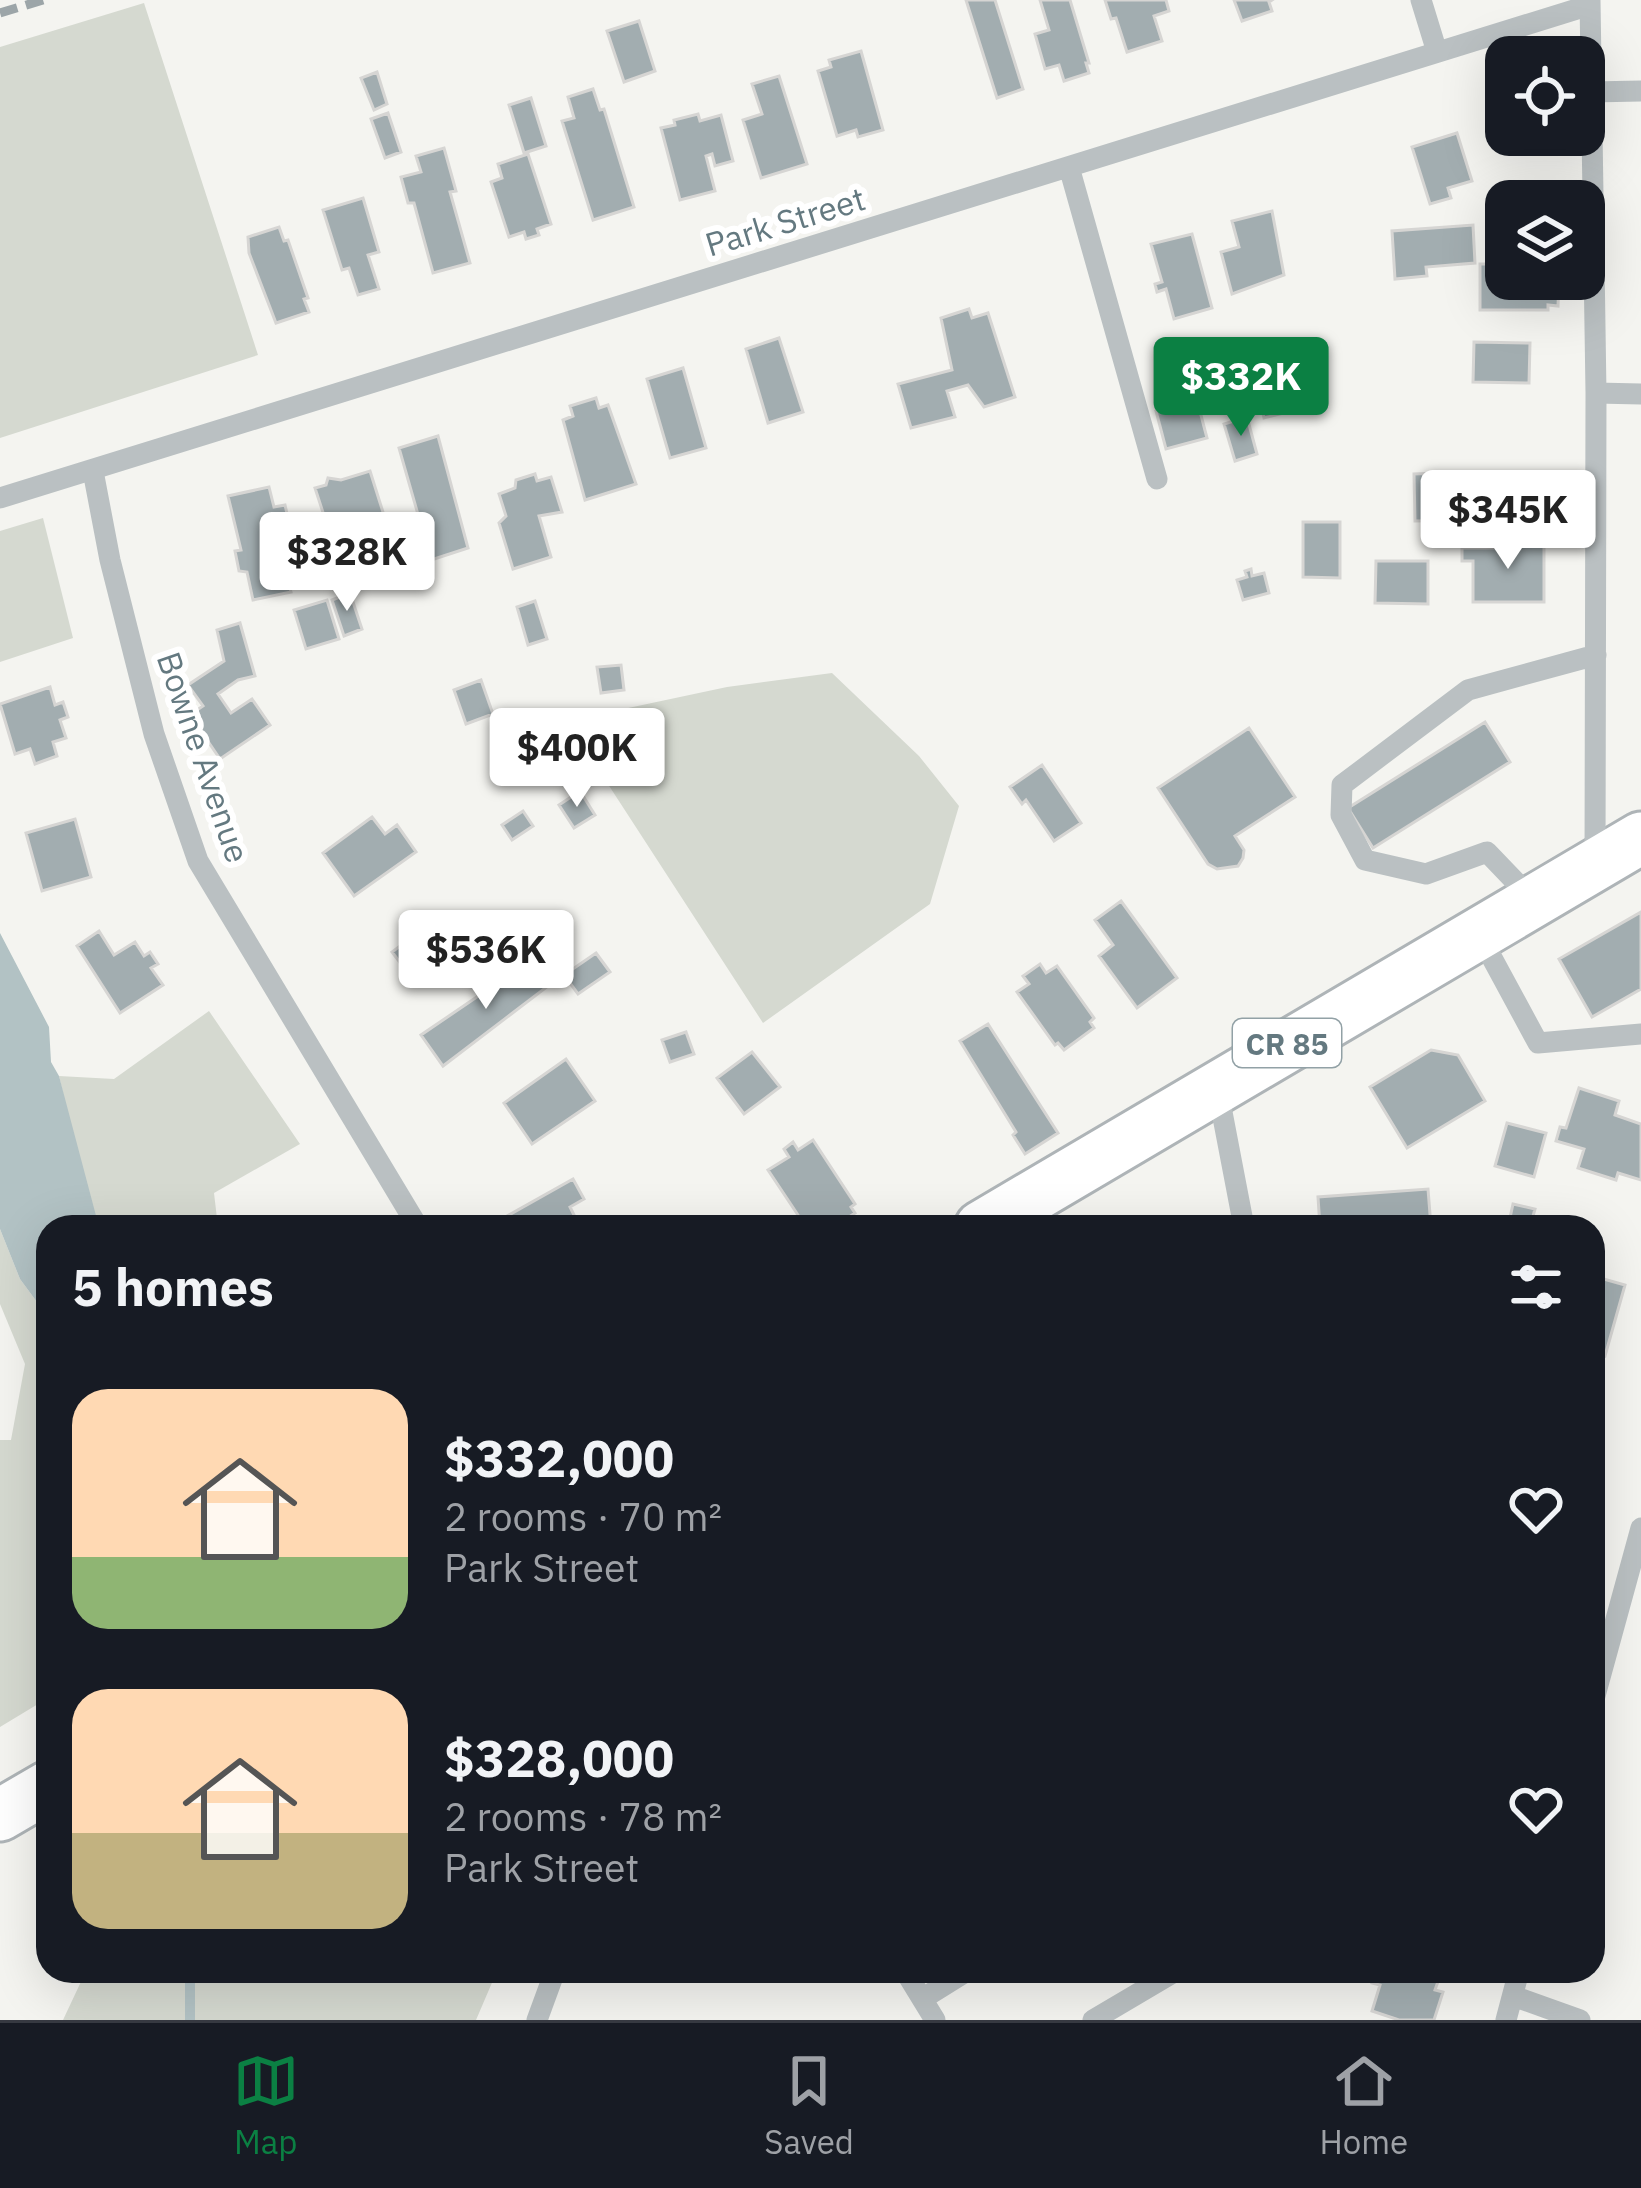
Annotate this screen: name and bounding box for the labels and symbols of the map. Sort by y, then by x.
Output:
street label: Park Street [700,176,870,266]
pin: $332K [1157,337,1325,439]
pin: $345K [1424,470,1592,572]
pin: $328K [263,512,431,614]
street label: Bowne Avenue [148,646,260,868]
pin: $400K [493,708,661,810]
pin: $536K [402,910,570,1012]
road number: CR 85 [1233,1019,1341,1067]

